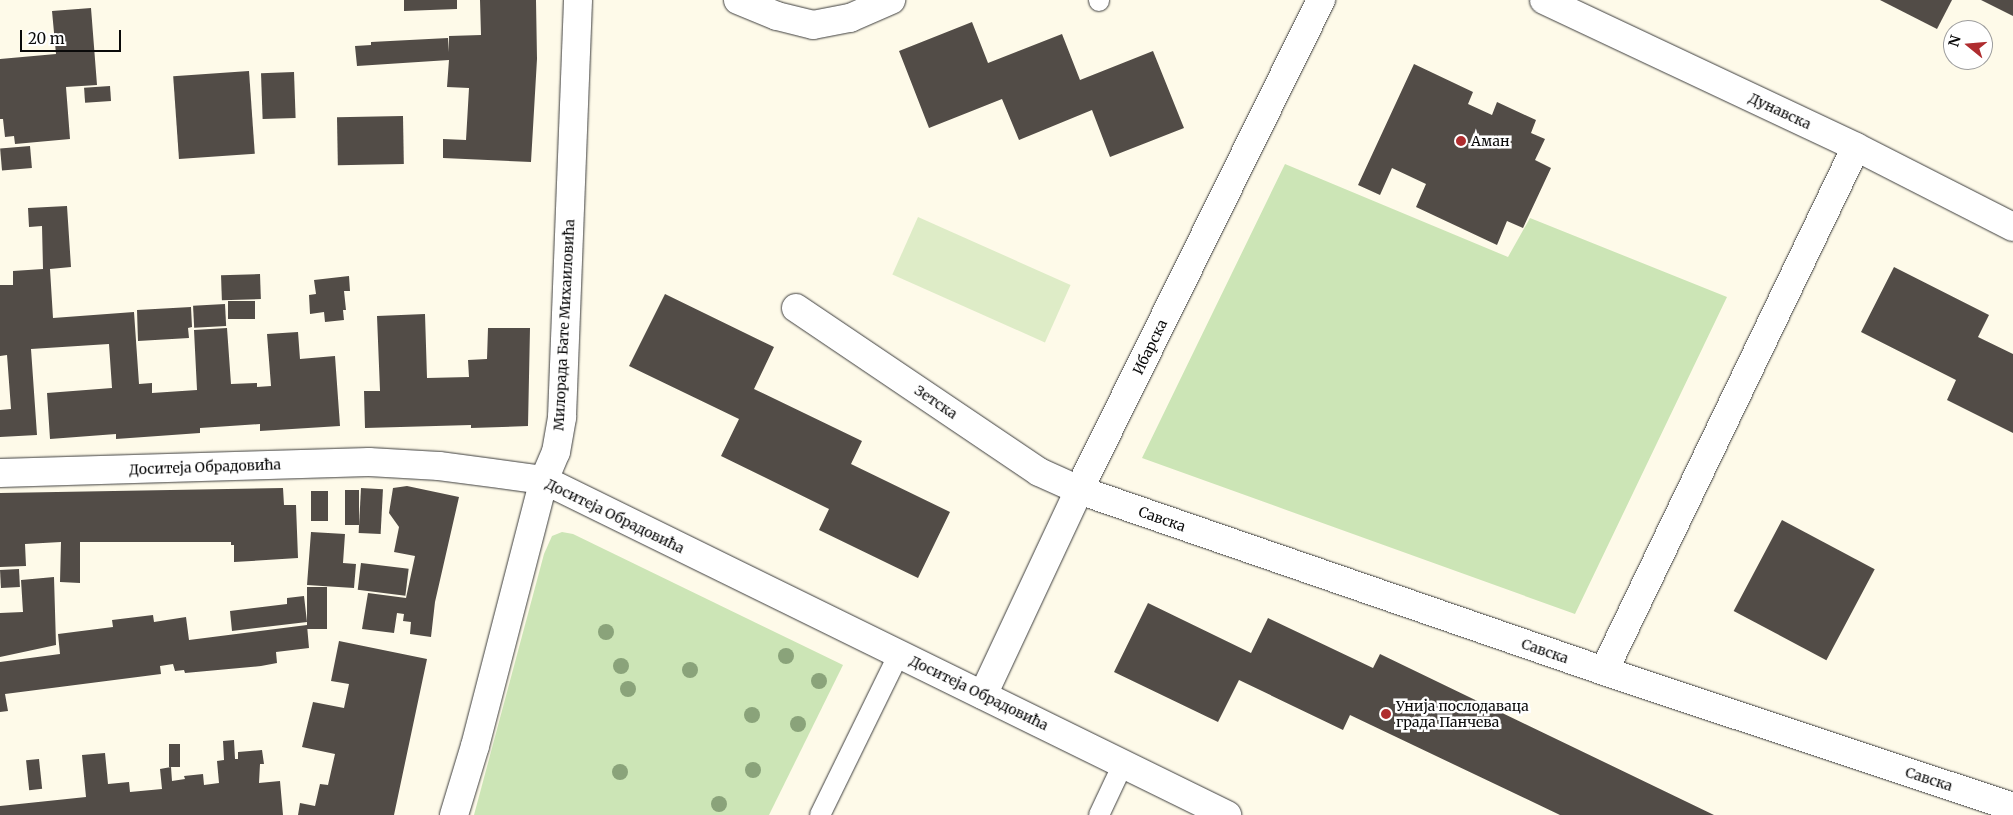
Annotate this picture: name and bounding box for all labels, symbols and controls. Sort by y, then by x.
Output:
scale bar [22,20,124,52]
north arrow [1943,20,1993,70]
text: 20 m [28,29,65,48]
text: N [1944,33,1965,49]
street label: Дунавска [1746,89,1814,133]
place label: Аман [1471,133,1510,149]
marker: Аман [1455,135,1467,147]
street label: Милорада Бате Михаиловића [550,219,578,431]
street label: Ибарска [1129,317,1171,377]
street label: Зетска [912,382,960,422]
street label: Доситеја Обрадовића [129,456,281,478]
street label: Доситеја Обрадовића [543,475,687,557]
street label: Савска [1136,503,1188,535]
street label: Савска [1519,635,1571,667]
street label: Доситеја Обрадовића [907,652,1051,734]
place label: Унија послодаваца града Панчева [1396,698,1529,730]
marker: Унија послодаваца града Панчева [1380,708,1392,720]
street label: Савска [1903,764,1955,794]

